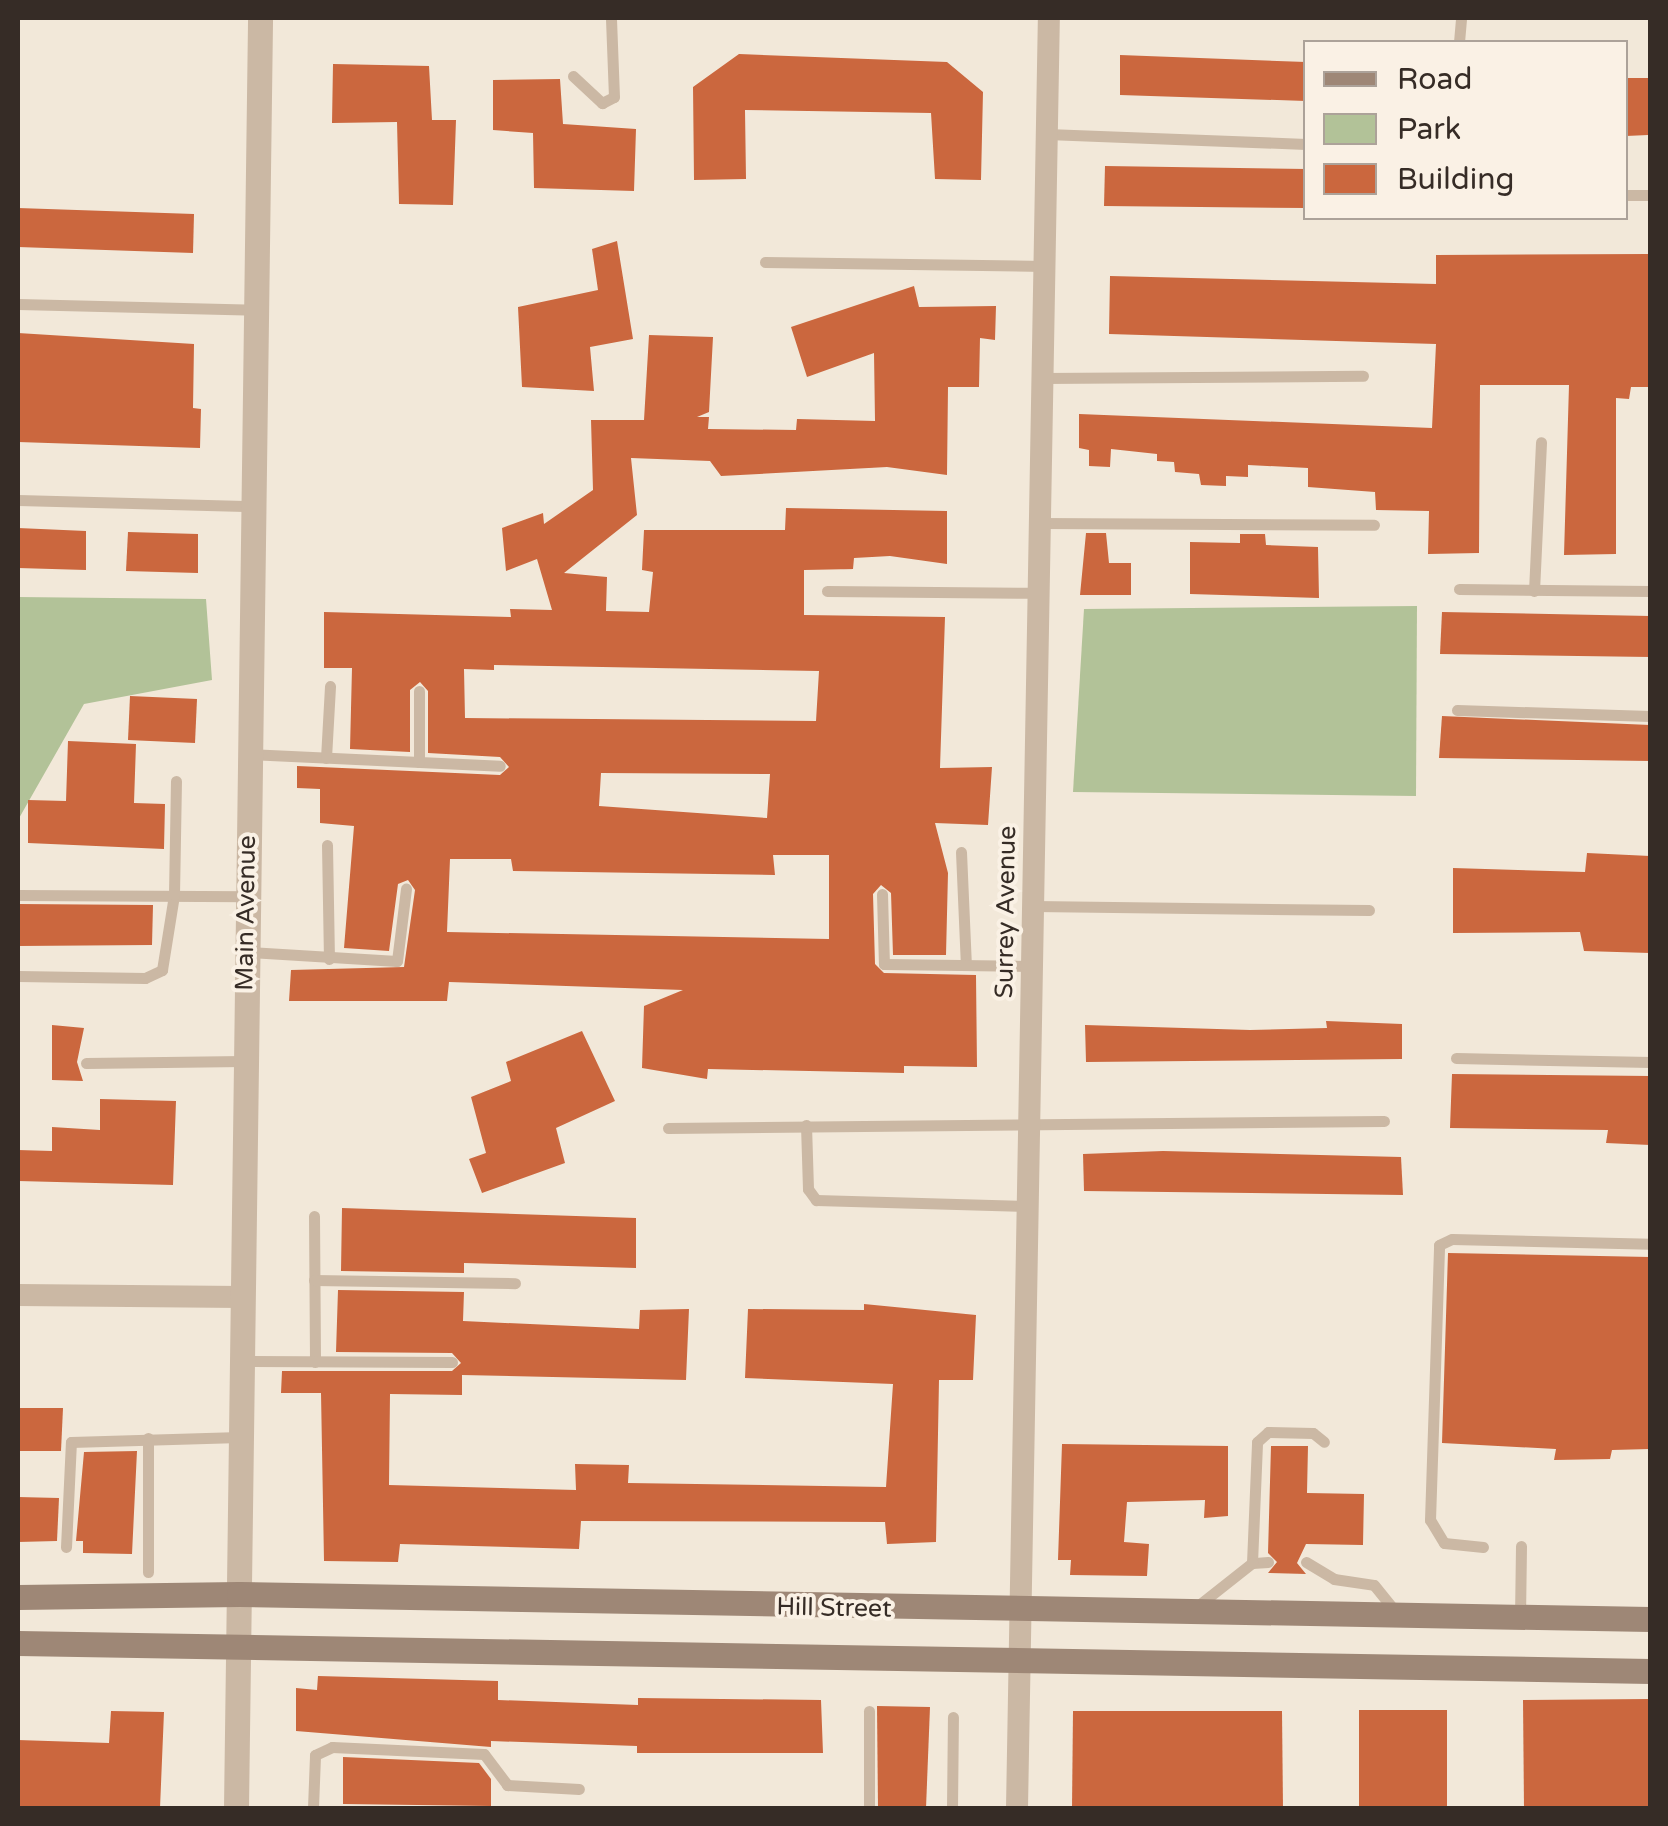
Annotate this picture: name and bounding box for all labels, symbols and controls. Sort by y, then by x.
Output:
legend [1303,40,1628,220]
text: Road [1397,61,1472,98]
text: Park [1397,111,1461,148]
text: Building [1397,161,1514,198]
street label: Surrey Avenue [989,825,1023,999]
street label: Main Avenue [230,835,262,991]
street label: Hill Street [776,1592,892,1624]

